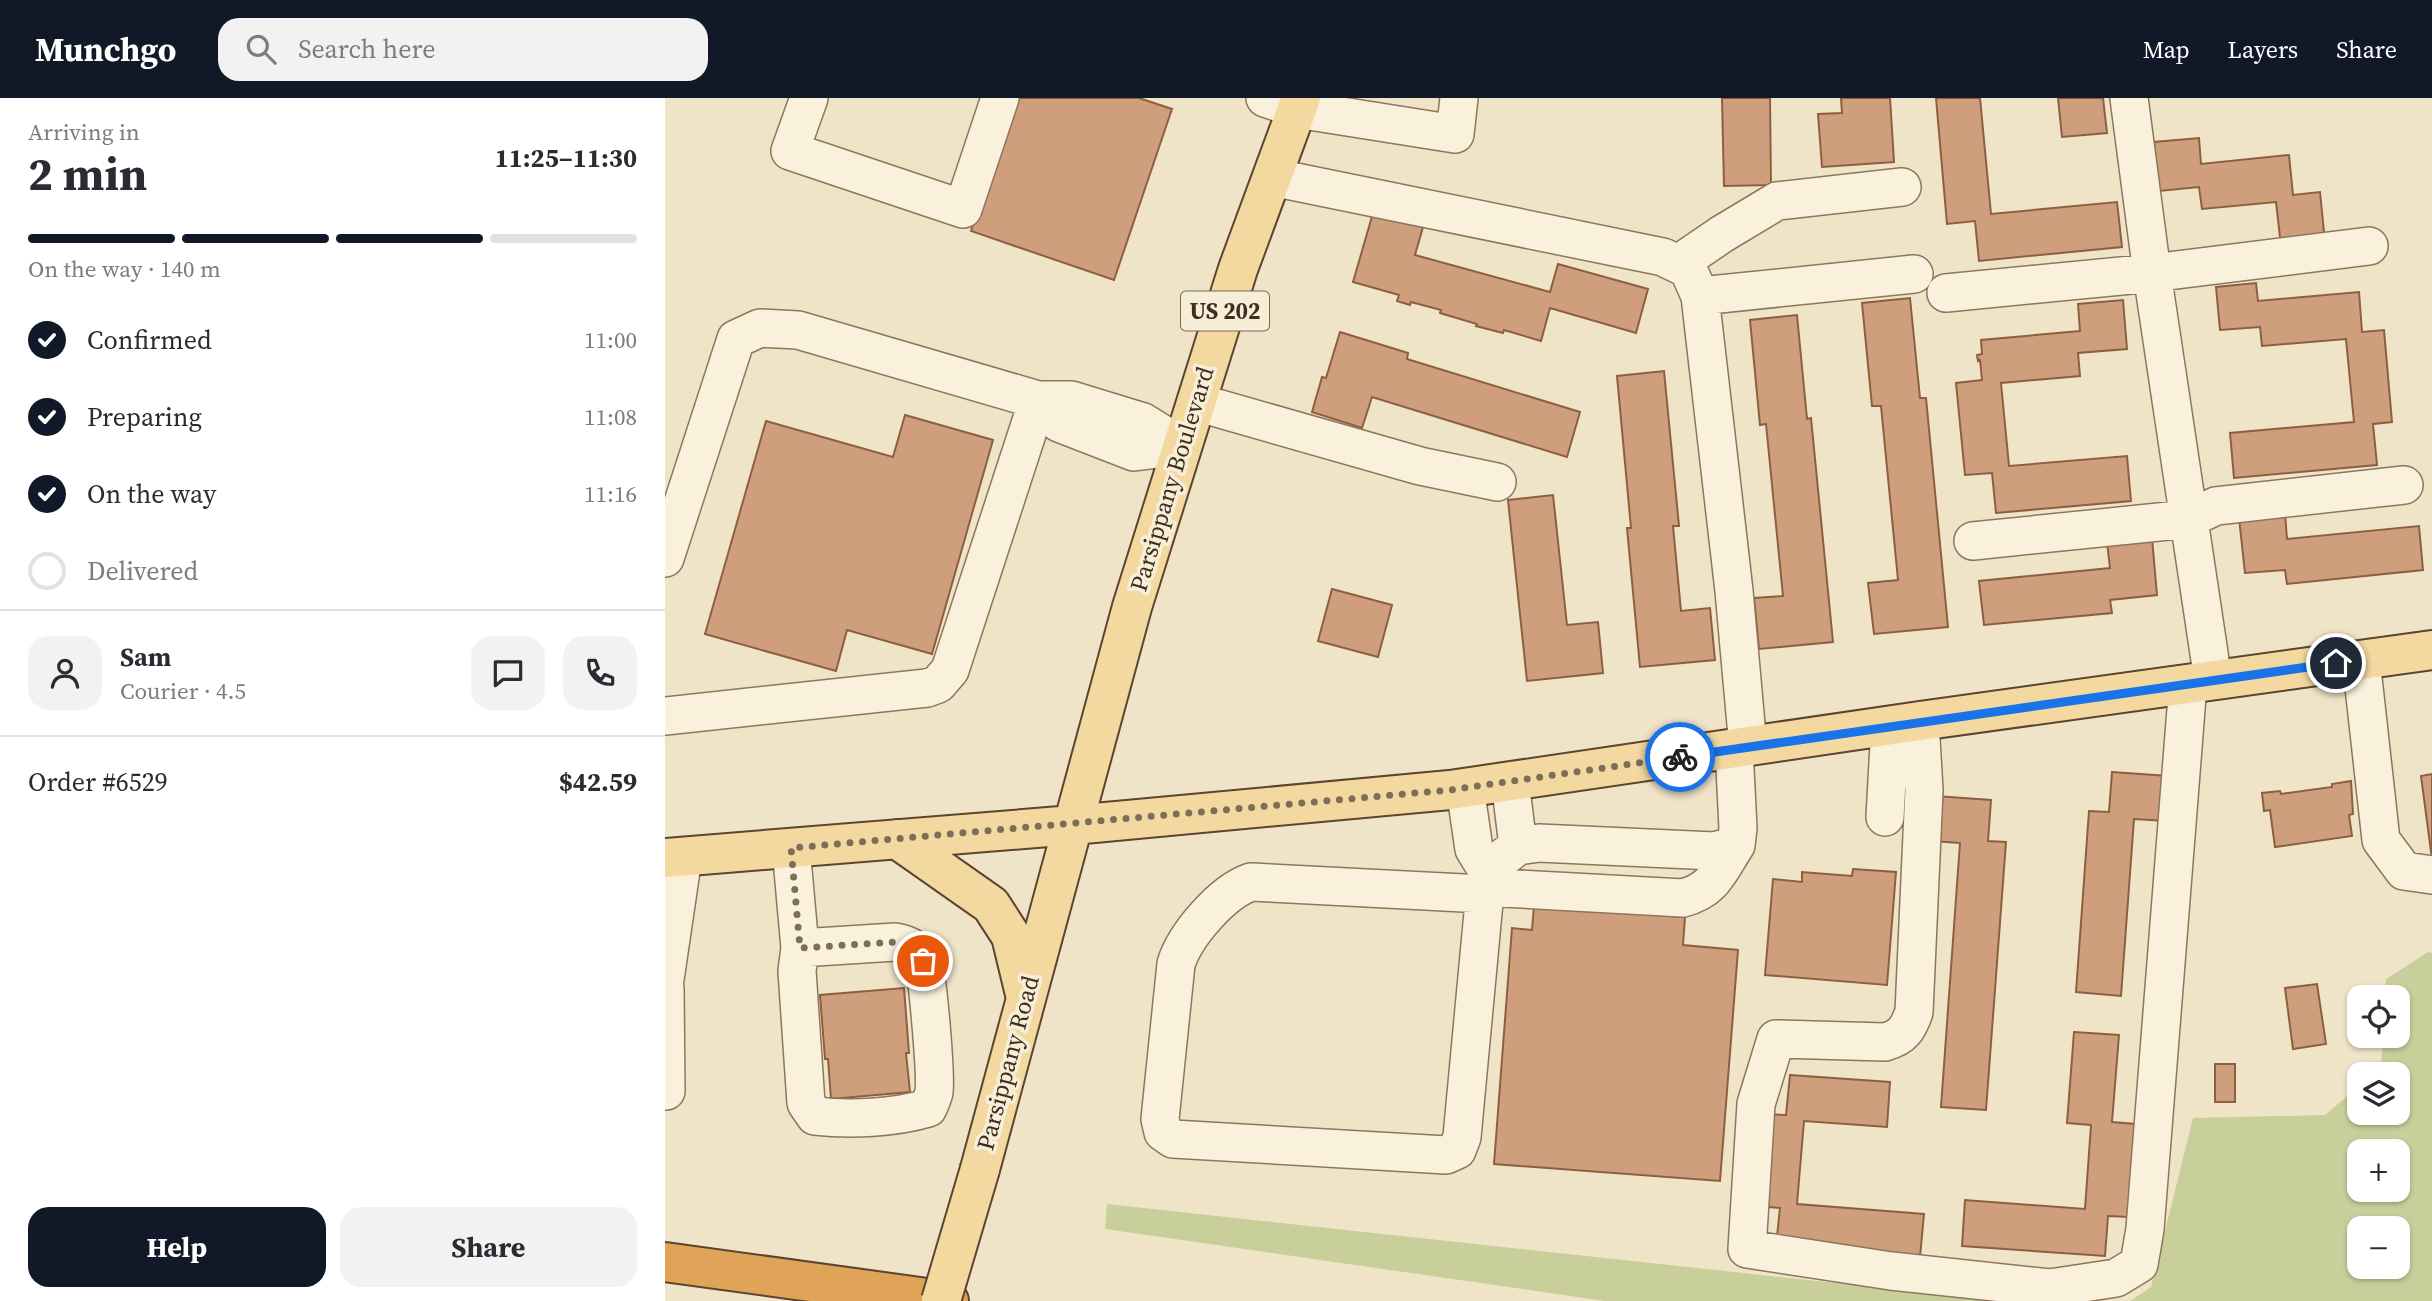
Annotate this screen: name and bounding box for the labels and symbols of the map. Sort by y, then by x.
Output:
road number: US 202 [1181,292,1269,330]
street label: Parsippany Boulevard [1122,362,1222,595]
pin [2306,633,2366,693]
courier [1645,722,1715,792]
pin [893,931,953,991]
street label: Parsippany Road [968,972,1047,1154]

